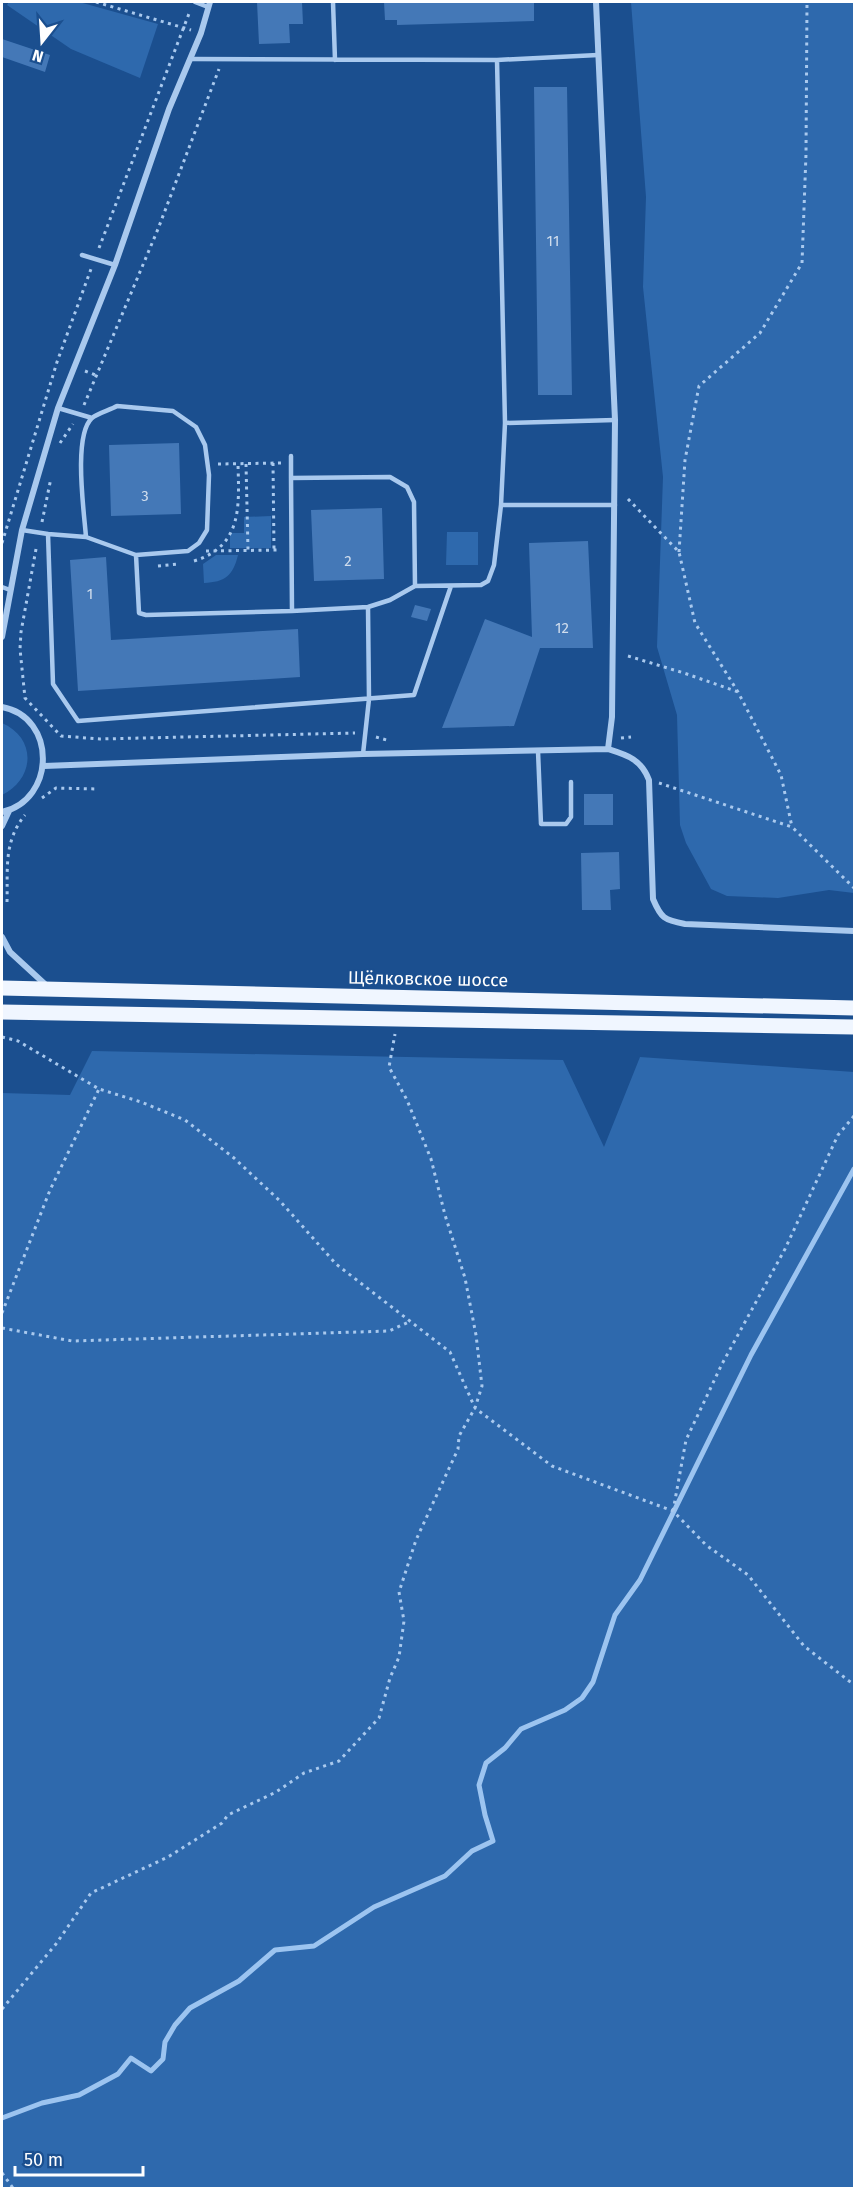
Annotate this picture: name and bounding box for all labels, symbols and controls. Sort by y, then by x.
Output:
north arrow [12,12,72,72]
text: N [30,45,46,67]
house number: 11 [547,232,559,250]
house number: 3 [141,487,149,505]
house number: 2 [344,552,352,570]
house number: 1 [87,585,93,603]
house number: 12 [555,619,569,637]
street label: Щёлковское шоссе [348,967,508,991]
scale bar [15,2139,142,2177]
text: 50 m [24,2149,63,2171]

